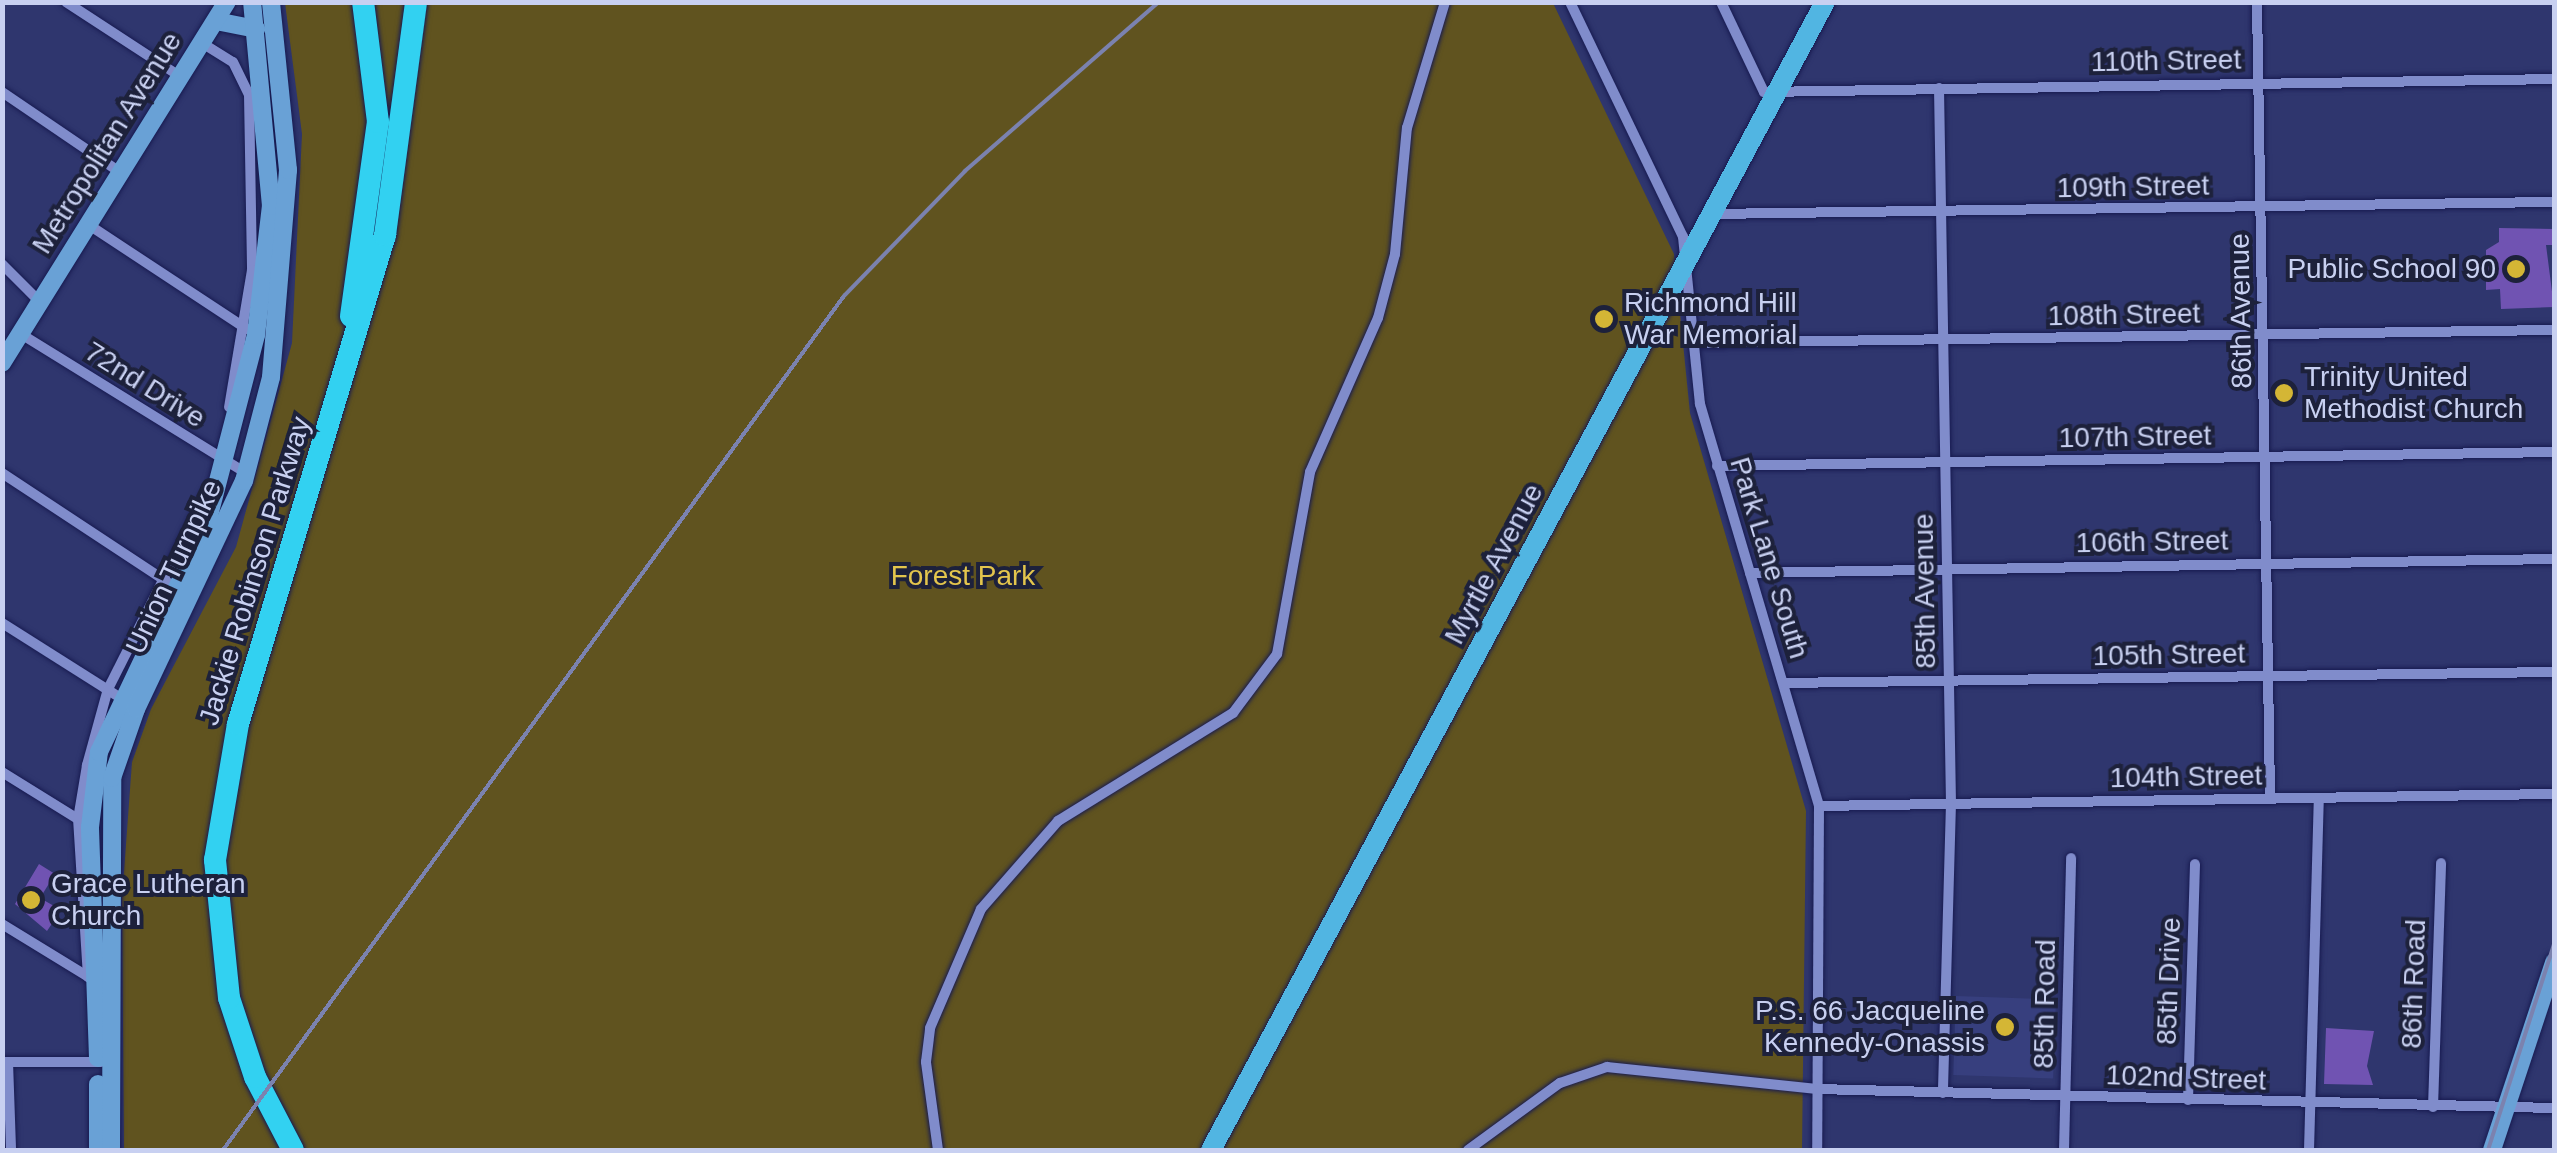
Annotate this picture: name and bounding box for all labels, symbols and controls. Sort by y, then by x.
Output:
street label: Metropolitan Avenue [25,25,189,261]
street label: 110th Street [2090,43,2242,79]
street label: 109th Street [2056,169,2210,205]
street label: 86th Avenue [2223,232,2259,390]
place label: Public School 90 [2287,252,2496,286]
marker: Public School 90 [2505,258,2527,280]
place label: Richmond Hill War Memorial [1624,286,1797,352]
street label: 108th Street [2047,297,2201,333]
marker: Richmond Hill War Memorial [1593,308,1615,330]
street label: 72nd Drive [79,335,211,435]
place label: Trinity United Methodist Church [2304,360,2523,426]
marker: Trinity United Methodist Church [2273,382,2295,404]
street label: Jackie Robinson Parkway [192,413,318,729]
street label: 107th Street [2058,419,2212,455]
street label: Park Lane South [1722,453,1816,663]
street label: Union Turnpike [119,474,229,660]
street label: Myrtle Avenue [1437,477,1551,651]
street label: 85th Avenue [1907,512,1943,670]
street label: 106th Street [2075,524,2229,560]
park label: Forest Park [891,559,1035,593]
street label: 105th Street [2092,637,2246,673]
street label: 104th Street [2109,759,2263,795]
place label: Grace Lutheran Church [51,867,246,933]
marker: Grace Lutheran Church [20,889,42,911]
street label: 85th Drive [2150,917,2188,1045]
street label: 86th Road [2395,919,2433,1049]
street label: 85th Road [2027,939,2063,1069]
place label: P.S. 66 Jacqueline Kennedy-Onassis [1755,994,1985,1060]
marker: P.S. 66 Jacqueline Kennedy-Onassis [1994,1016,2016,1038]
street label: 102nd Street [2105,1058,2267,1098]

